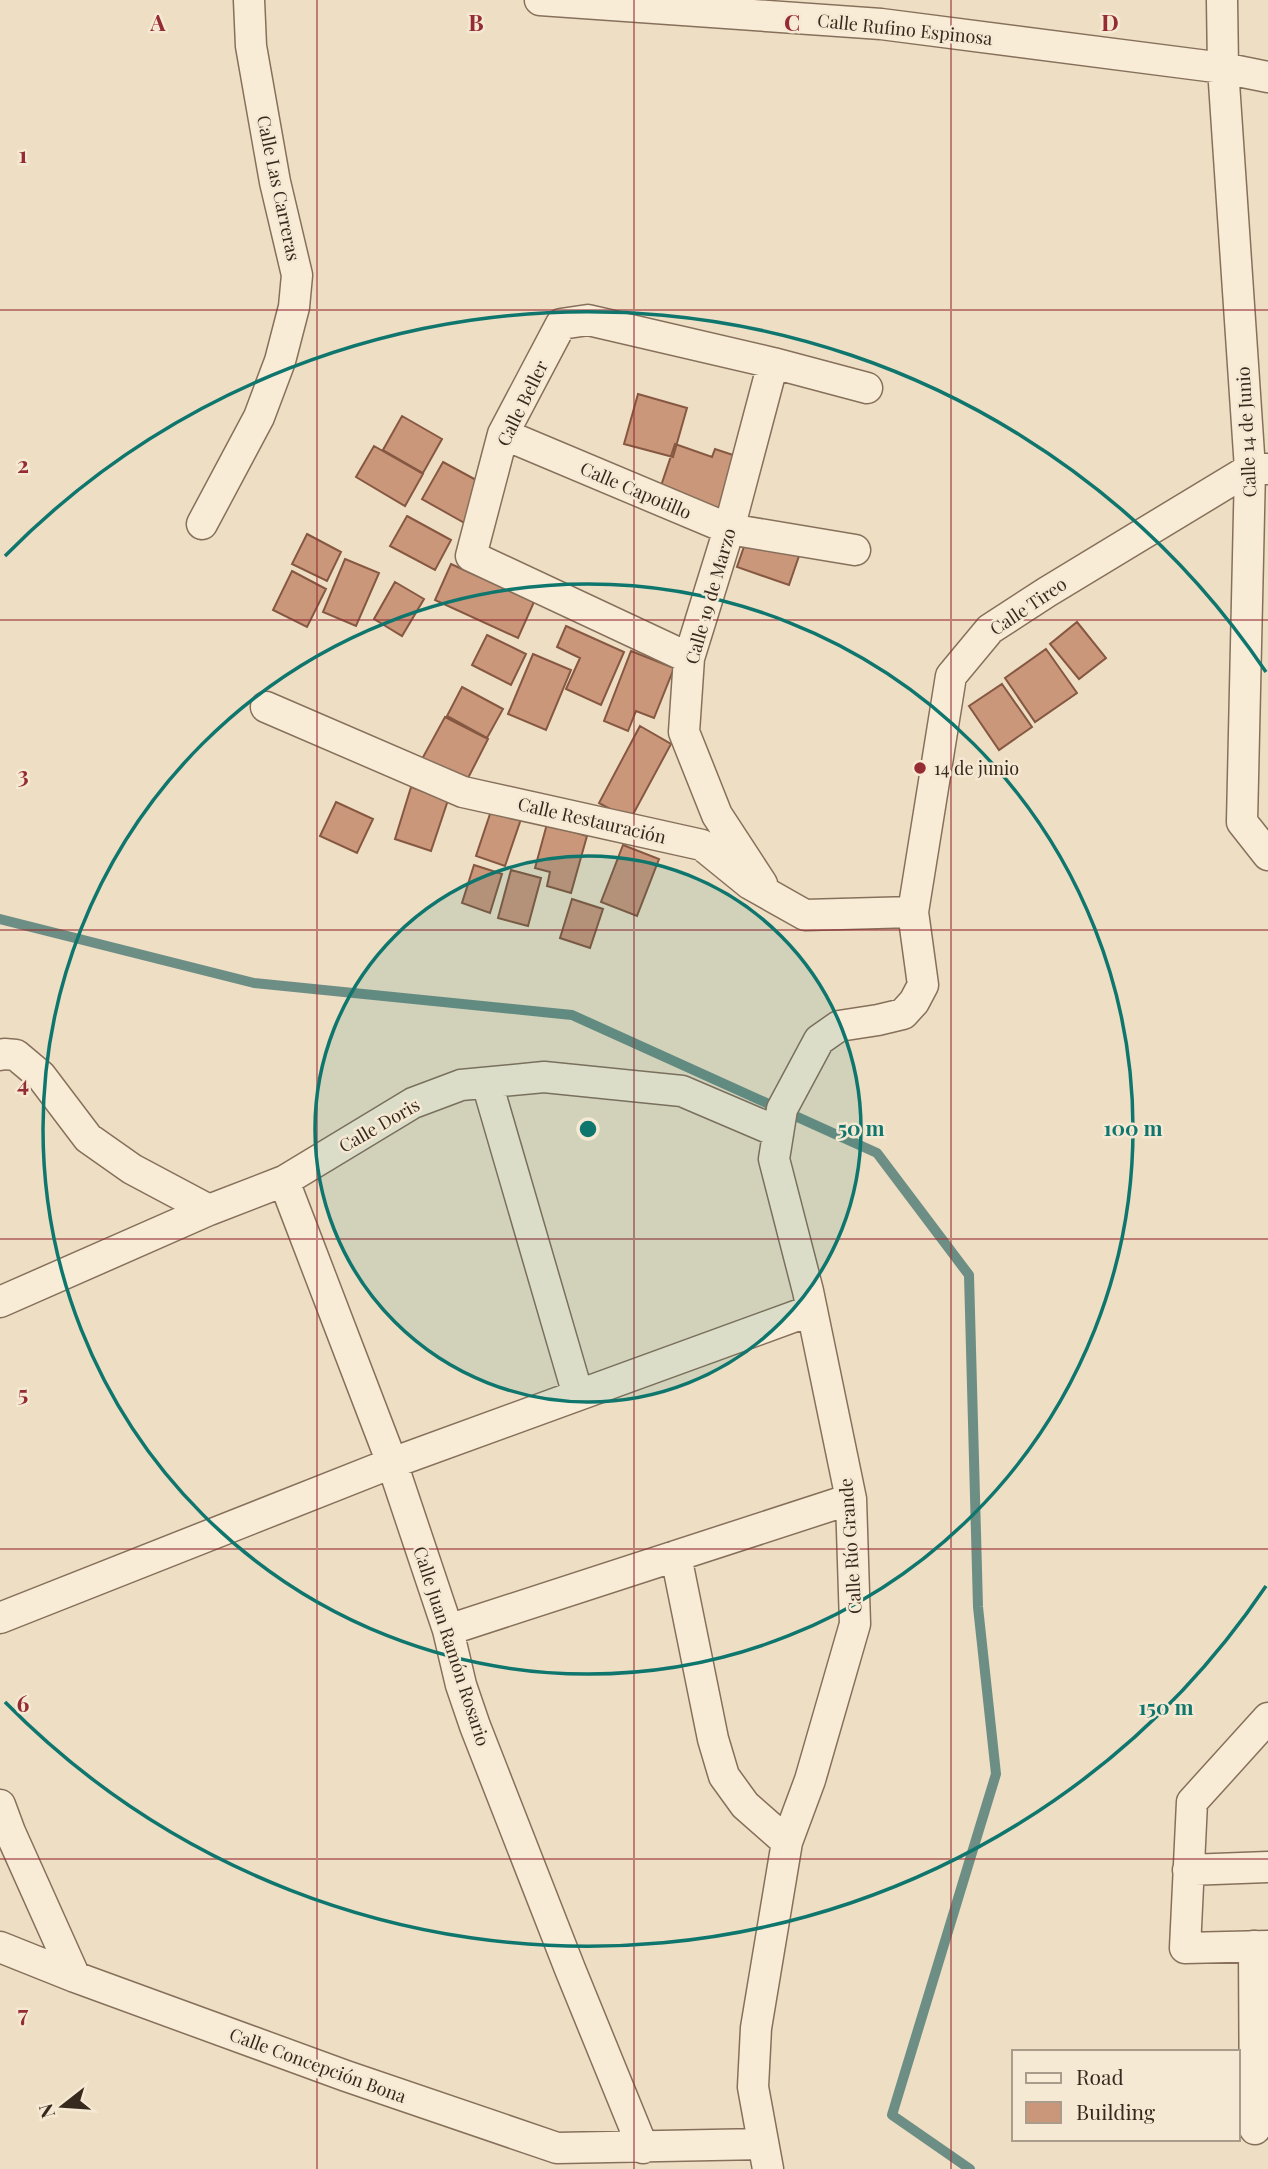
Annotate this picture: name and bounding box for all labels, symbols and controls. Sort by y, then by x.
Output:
text: A [149,6,166,37]
text: B [468,6,484,37]
text: C [784,6,800,37]
text: D [1101,6,1119,37]
street label: Calle Rufino Espinosa [816,8,994,50]
street label: Calle Las Carreras [252,113,306,263]
text: 1 [19,138,28,169]
street label: Calle Beller [491,356,553,450]
street label: Calle 14 de Junio [1231,366,1261,498]
text: 2 [17,448,29,479]
street label: Calle Capotillo [577,456,695,524]
street label: Calle 19 de Marzo [679,525,741,667]
street label: Calle Tireo [985,571,1071,640]
place label: 14 de junio [934,756,1019,780]
text: 3 [17,758,29,789]
marker: 14 de junio [912,760,928,776]
street label: Calle Restauración [516,791,669,849]
text: 4 [17,1067,29,1098]
street label: Calle Doris [334,1092,424,1158]
text: 50 m [837,1113,885,1141]
text: 100 m [1103,1113,1163,1141]
centre of rings [576,1117,600,1141]
text: 5 [18,1377,28,1408]
street label: Calle Río Grande [833,1477,867,1615]
street label: Calle Juan Ramón Rosario [408,1543,496,1749]
text: 6 [17,1687,30,1718]
text: 150 m [1139,1692,1193,1720]
text: 7 [18,1997,29,2028]
street label: Calle Concepción Bona [226,2022,410,2108]
legend [1012,2050,1240,2141]
text: Road [1076,2062,1124,2090]
north arrow [28,2071,98,2141]
text: Building [1076,2097,1155,2125]
text: N [31,2101,60,2122]

